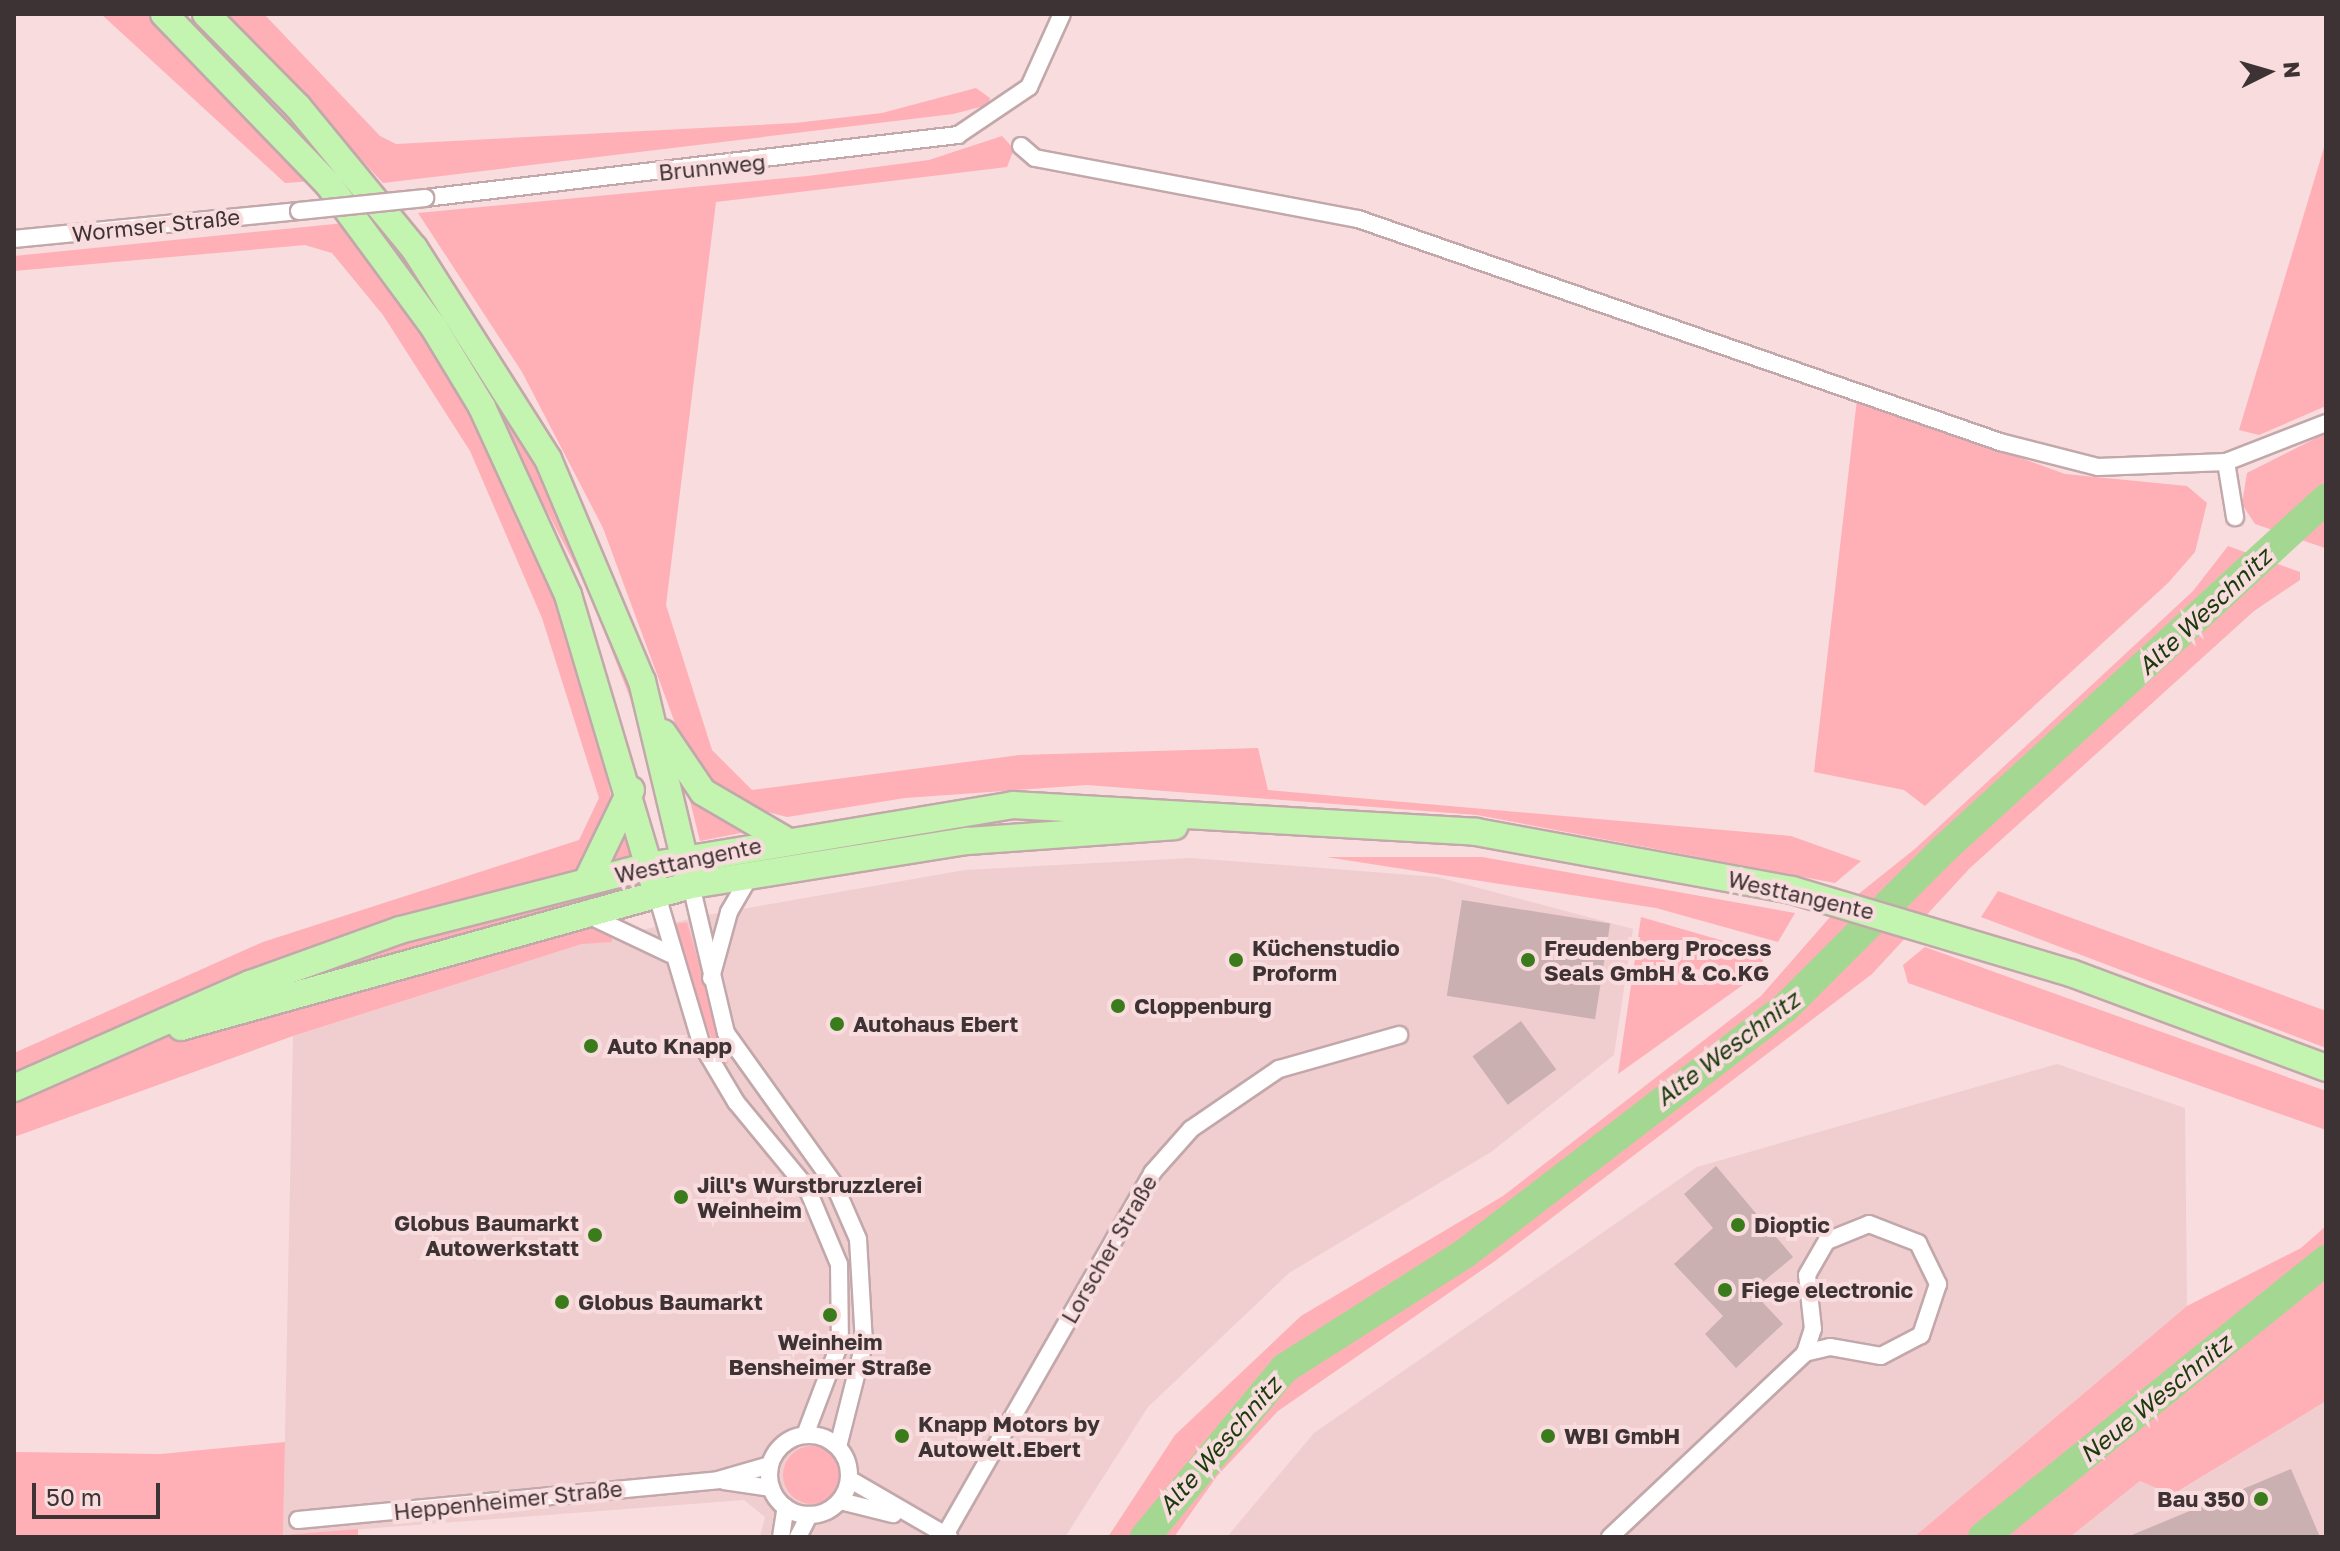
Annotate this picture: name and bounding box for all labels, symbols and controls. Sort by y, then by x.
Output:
north arrow [2228,32,2308,112]
text: N [2278,60,2307,79]
street label: Brunnweg [657,148,767,186]
street label: Wormser Straße [71,203,241,247]
water label: Alte Weschnitz [2131,542,2277,680]
street label: Westtangente [612,832,764,888]
street label: Westtangente [1725,865,1877,925]
place label: Küchenstudio Proform [1252,934,1400,986]
place label: Freudenberg Process Seals GmbH & Co.KG [1544,934,1771,986]
marker: Küchenstudio Proform [1227,951,1245,969]
marker: Freudenberg Process Seals GmbH & Co.KG [1519,951,1537,969]
water label: Alte Weschnitz [1649,985,1805,1111]
place label: Cloppenburg [1134,993,1272,1019]
marker: Cloppenburg [1109,997,1127,1015]
place label: Autohaus Ebert [853,1011,1018,1037]
marker: Autohaus Ebert [828,1015,846,1033]
place label: Auto Knapp [607,1033,732,1059]
marker: Auto Knapp [582,1037,600,1055]
street label: Lorscher Straße [1056,1170,1162,1328]
place label: Jill's Wurstbruzzlerei Weinheim [697,1171,922,1222]
marker: Jill's Wurstbruzzlerei Weinheim [672,1188,690,1206]
place label: Globus Baumarkt Autowerkstatt [394,1209,579,1260]
place label: Dioptic [1754,1212,1830,1238]
marker: Dioptic [1729,1216,1747,1234]
marker: Globus Baumarkt Autowerkstatt [586,1226,604,1244]
place label: Fiege electronic [1741,1277,1913,1303]
marker: Fiege electronic [1716,1281,1734,1299]
place label: Globus Baumarkt [578,1289,763,1315]
marker: Globus Baumarkt [553,1293,571,1311]
marker: Weinheim Bensheimer Straße [821,1306,839,1324]
place label: Weinheim Bensheimer Straße [728,1328,932,1380]
water label: Neue Weschnitz [2073,1328,2237,1468]
water label: Alte Weschnitz [1152,1370,1286,1520]
place label: Knapp Motors by Autowelt.Ebert [918,1410,1100,1462]
place label: WBI GmbH [1564,1423,1680,1449]
marker: Knapp Motors by Autowelt.Ebert [893,1427,911,1445]
marker: WBI GmbH [1539,1427,1557,1445]
scale bar [36,1467,164,1517]
street label: Heppenheimer Straße [392,1475,624,1525]
text: 50 m [46,1482,102,1511]
place label: Bau 350 [2157,1486,2245,1512]
marker: Bau 350 [2252,1490,2270,1508]

